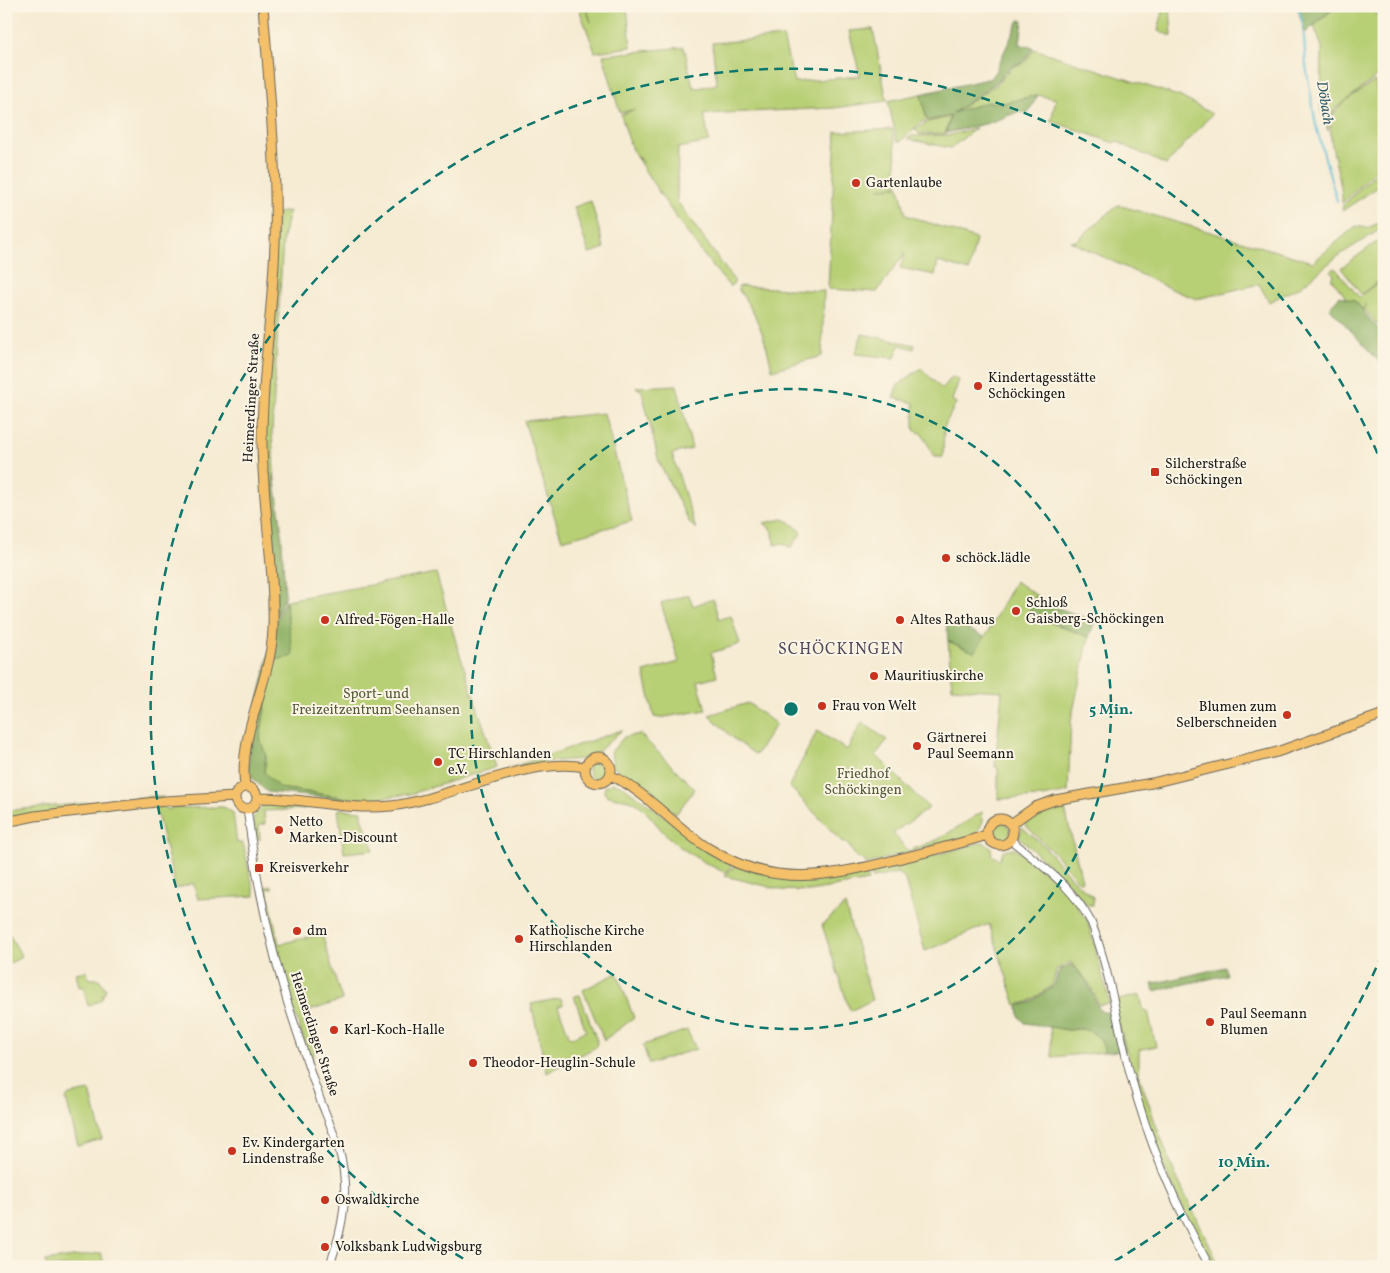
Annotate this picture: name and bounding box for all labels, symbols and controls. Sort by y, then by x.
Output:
water label: Döbach [1310,79,1338,127]
place label: Gartenlaube [866,174,943,193]
marker: Gartenlaube [850,177,862,189]
street label: Heimerdinger Straße [239,332,265,463]
place label: Kindertagesstätte Schöckingen [988,369,1096,404]
marker: Kindertagesstätte Schöckingen [972,380,984,392]
place label: Silcherstraße Schöckingen [1165,455,1247,490]
marker: Silcherstraße Schöckingen [1149,466,1161,478]
place label: schöck.lädle [956,549,1031,568]
marker: schöck.lädle [940,552,952,564]
place label: Schloß Gaisberg-Schöckingen [1026,594,1164,629]
marker: Schloß Gaisberg-Schöckingen [1010,605,1022,617]
place label: Alfred-Fögen-Halle [335,611,455,630]
place label: Altes Rathaus [910,611,995,630]
marker: Alfred-Fögen-Halle [319,614,331,626]
marker: Altes Rathaus [894,614,906,626]
district label: SCHÖCKINGEN [778,639,904,661]
place label: Mauritiuskirche [884,667,984,686]
marker: Mauritiuskirche [868,670,880,682]
park label: Sport- und Freizeitzentrum Seehansen [292,685,460,720]
place label: Frau von Welt [832,697,917,716]
place label: Blumen zum Selberschneiden [1176,698,1277,733]
centre of rings [782,700,800,718]
marker: Frau von Welt [816,700,828,712]
text: 5 Min. [1089,700,1133,721]
marker: Blumen zum Selberschneiden [1281,709,1293,721]
place label: Gärtnerei Paul Seemann [927,729,1014,764]
marker: Gärtnerei Paul Seemann [911,740,923,752]
place label: TC Hirschlanden e.V. [448,745,551,780]
marker: TC Hirschlanden e.V. [432,756,444,768]
park label: Friedhof Schöckingen [824,765,902,800]
place label: Netto Marken-Discount [289,813,398,848]
marker: Netto Marken-Discount [273,824,285,836]
place label: Kreisverkehr [269,859,349,878]
marker: Kreisverkehr [253,862,265,874]
place label: dm [307,922,327,941]
place label: Katholische Kirche Hirschlanden [529,922,645,957]
marker: dm [291,925,303,937]
marker: Katholische Kirche Hirschlanden [513,933,525,945]
street label: Heimerdinger Straße [285,969,343,1099]
place label: Paul Seemann Blumen [1220,1005,1307,1040]
marker: Paul Seemann Blumen [1204,1016,1216,1028]
place label: Karl-Koch-Halle [344,1021,445,1040]
marker: Karl-Koch-Halle [328,1024,340,1036]
place label: Theodor-Heuglin-Schule [483,1054,636,1073]
marker: Theodor-Heuglin-Schule [467,1057,479,1069]
place label: Ev. Kindergarten Lindenstraße [242,1134,345,1169]
marker: Ev. Kindergarten Lindenstraße [226,1145,238,1157]
text: 10 Min. [1218,1153,1270,1174]
place label: Oswaldkirche [335,1191,420,1210]
marker: Oswaldkirche [319,1194,331,1206]
place label: Volksbank Ludwigsburg [335,1238,482,1257]
marker: Volksbank Ludwigsburg [319,1241,331,1253]

